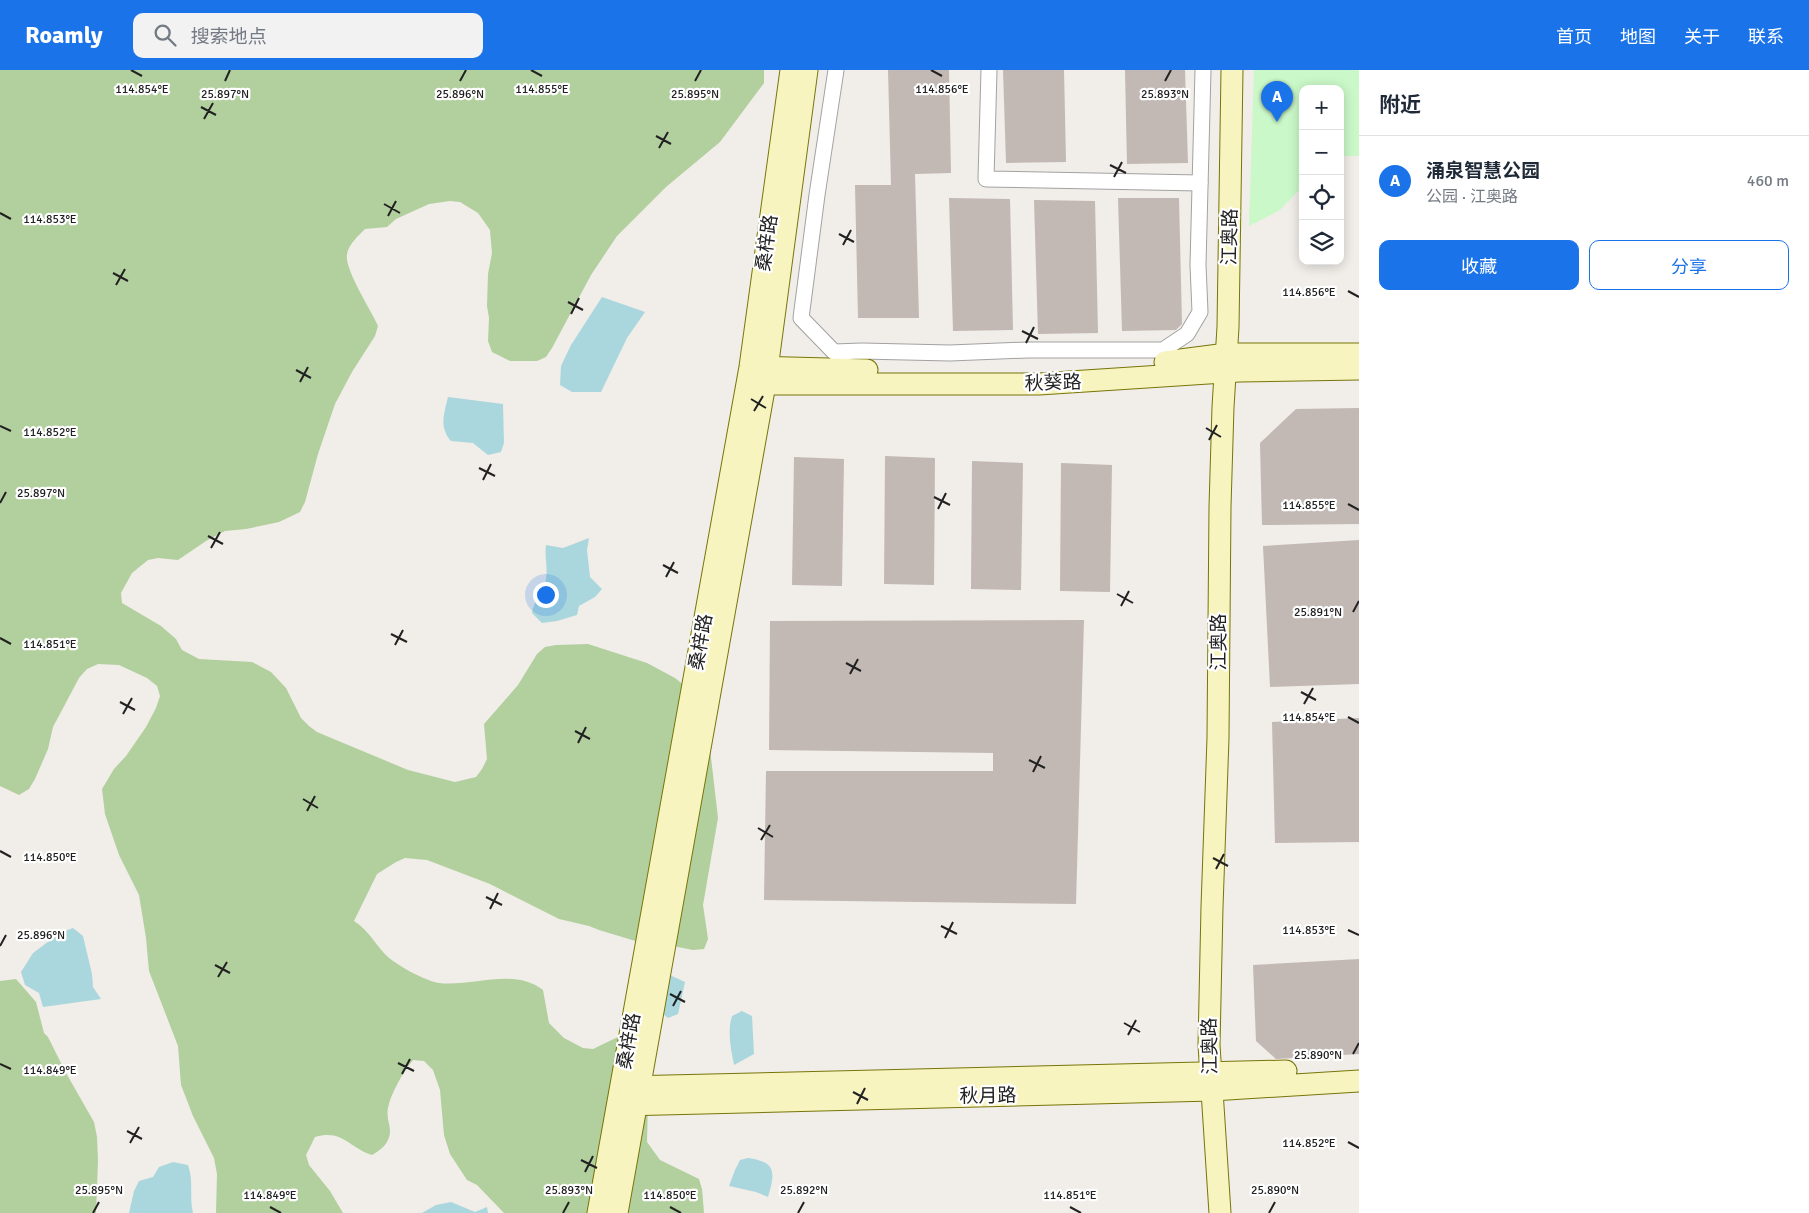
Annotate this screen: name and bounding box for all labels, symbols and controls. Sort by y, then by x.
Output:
search box [133,13,483,58]
text: Roamly [25,20,103,50]
icon: search [151,21,179,49]
text: 搜索地点 [191,25,267,49]
text: 首页 [1556,26,1592,48]
text: 地图 [1620,26,1656,48]
text: 关于 [1684,26,1720,48]
text: 联系 [1748,26,1784,48]
pin: A [1261,81,1293,122]
text: 114.854°E [115,82,169,97]
text: 114.855°E [515,82,569,97]
text: 114.856°E [915,82,969,97]
map controls [1299,85,1344,265]
button: + [1299,85,1344,130]
text: 25.897°N [201,87,249,102]
text: 25.896°N [436,87,484,102]
text: 25.895°N [671,87,719,102]
text: 25.893°N [1141,87,1189,102]
text: 附近 [1379,92,1421,118]
button: − [1299,130,1344,175]
text: 涌泉智慧公园 [1426,159,1540,183]
text: A [1390,171,1400,191]
text: 460 m [1747,171,1789,191]
button: locate [1299,175,1344,220]
text: 公园 · 江奥路 [1426,187,1518,207]
street label: 江奥路 [1218,208,1242,266]
text: 114.853°E [23,212,77,227]
street label: 桑梓路 [751,213,783,273]
button: layers [1299,220,1344,265]
button: 收藏 [1379,240,1579,290]
button: 分享 [1589,240,1789,290]
text: 114.856°E [1282,285,1336,300]
street label: 秋葵路 [1024,370,1082,396]
text: 114.852°E [23,425,77,440]
text: 25.897°N [17,486,65,501]
text: 114.855°E [1282,498,1336,513]
your location [533,582,559,608]
text: 25.891°N [1294,605,1342,620]
street label: 桑梓路 [684,612,718,672]
street label: 江奥路 [1207,613,1231,671]
text: 114.851°E [23,637,77,652]
text: 114.854°E [1282,710,1336,725]
text: 114.850°E [23,850,77,865]
text: 114.853°E [1282,923,1336,938]
text: 25.896°N [17,928,65,943]
street label: 桑梓路 [612,1011,646,1071]
street label: 江奥路 [1198,1017,1222,1075]
text: 25.890°N [1294,1048,1342,1063]
text: 114.849°E [23,1063,77,1078]
street label: 秋月路 [959,1084,1017,1108]
text: 114.852°E [1282,1136,1336,1151]
text: 25.895°N [75,1183,123,1198]
text: 25.893°N [545,1183,593,1198]
text: 25.892°N [780,1183,828,1198]
text: 25.890°N [1251,1183,1299,1198]
text: 114.849°E [243,1188,297,1203]
text: 114.850°E [643,1188,697,1203]
text: 114.851°E [1043,1188,1097,1203]

